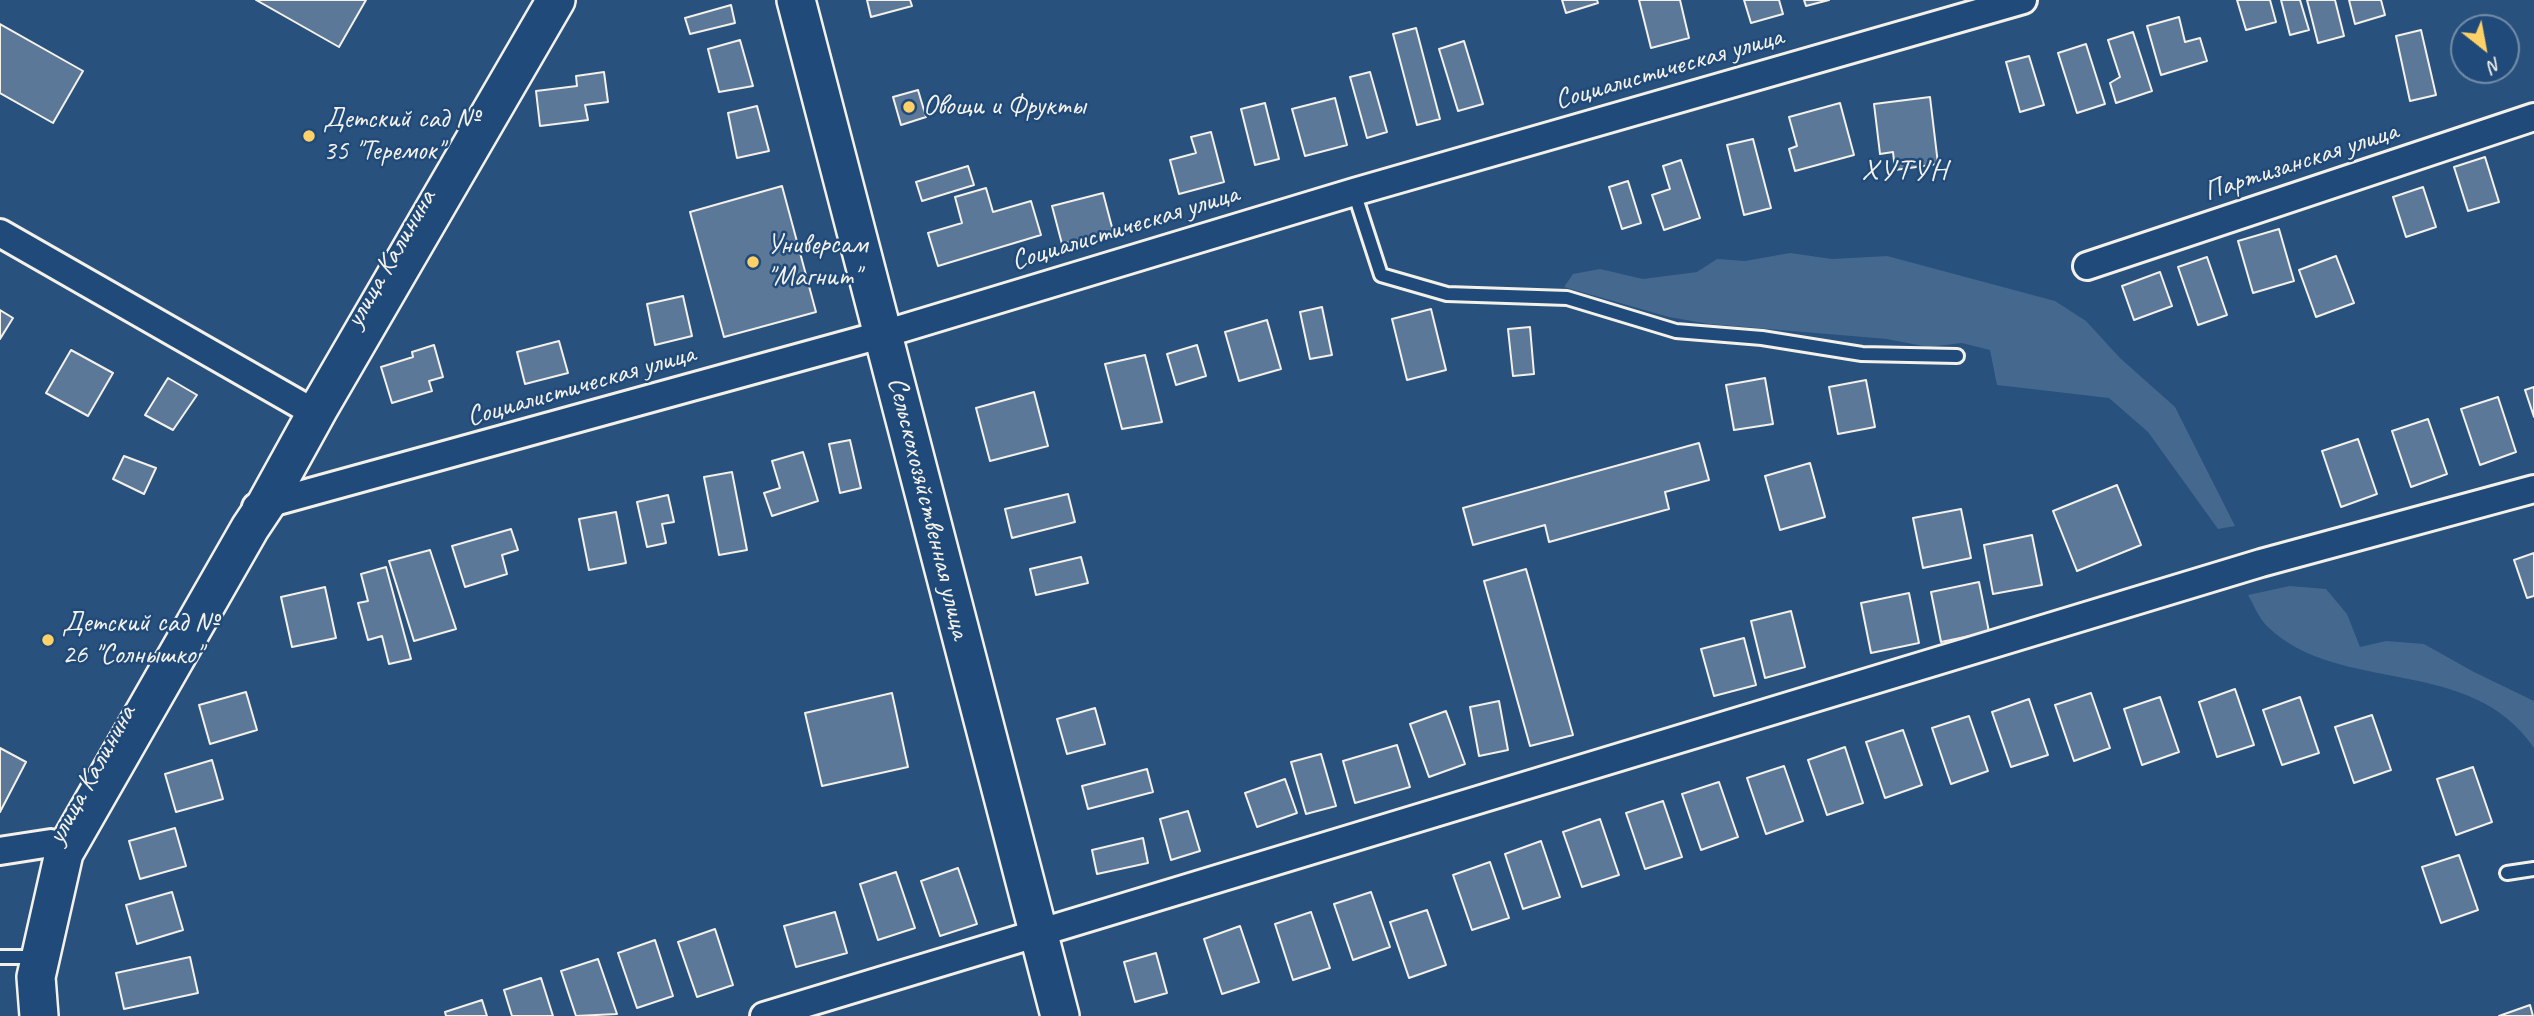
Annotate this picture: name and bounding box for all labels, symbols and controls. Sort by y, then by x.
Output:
north arrow [2450,14,2520,84]
street label: Социалистическая улица [1551,20,1787,118]
text: N [2484,52,2506,79]
place label: Овощи и Фрукты [923,90,1086,124]
marker: Овощи и Фрукты [901,99,917,115]
place label: Детский сад № 35 "Теремок" [323,103,478,169]
street label: Партизанская улица [2200,115,2402,209]
marker: Детский сад № 35 "Теремок" [301,128,317,144]
district label: ХУТУН [1861,153,1949,189]
street label: Социалистическая улица [1007,177,1243,279]
street label: улица Калинина [338,184,444,334]
place label: Универсам "Магнит" [767,229,867,295]
marker: Универсам "Магнит" [745,254,761,270]
street label: Социалистическая улица [463,337,699,435]
street label: Сельскохозяйственная улица [879,374,977,642]
place label: Детский сад № 26 "Солнышко" [62,607,217,673]
marker: Детский сад № 26 "Солнышко" [40,632,56,648]
street label: улица Калинина [40,700,144,850]

